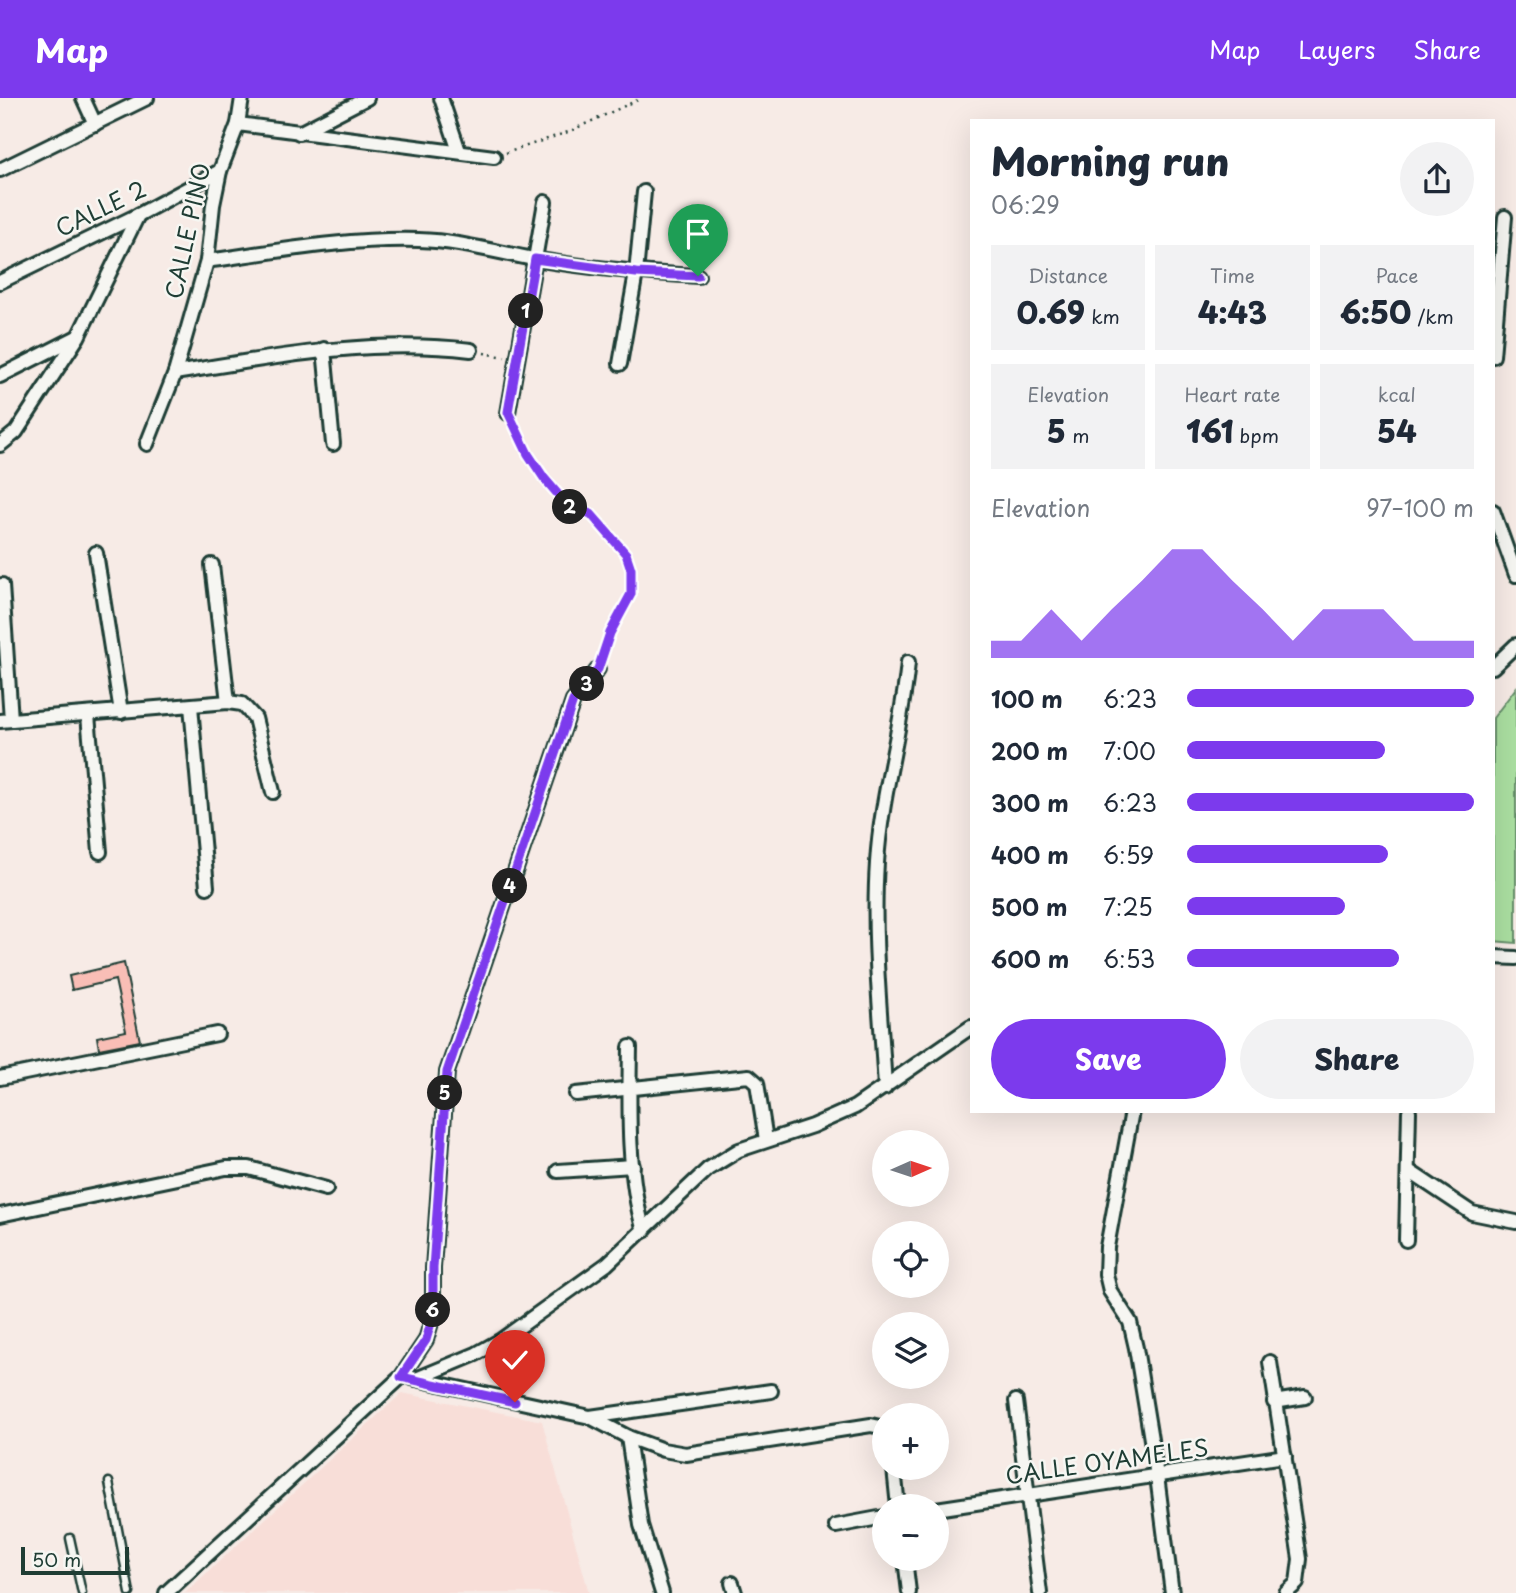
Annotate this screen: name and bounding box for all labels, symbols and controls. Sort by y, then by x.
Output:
text: Map [35,24,108,74]
text: Map [1209,31,1260,67]
text: Layers [1298,31,1375,67]
text: Share [1413,31,1481,67]
text: Morning run [991,132,1229,189]
button: share [1400,142,1474,216]
street label: CALLE PINO [155,160,218,302]
street label: CALLE 2 [49,171,152,245]
text: 06:29 [991,187,1060,222]
pin [668,204,728,276]
icon: arrive [679,215,717,253]
text: Distance [1028,261,1108,289]
text: Time [1210,261,1255,289]
text: Pace [1375,261,1418,289]
text: 0.69 [1017,289,1085,334]
text: 4:43 [1198,289,1267,334]
text: 6:50 [1340,289,1411,334]
pin: 1 [508,294,544,328]
text: 1 [521,296,530,324]
text: km [1085,302,1120,330]
text: /km [1411,302,1454,330]
text: Elevation [1027,380,1109,408]
text: Heart rate [1185,380,1280,408]
text: kcal [1378,380,1416,408]
text: 5 [1047,408,1066,453]
text: 161 [1186,408,1233,453]
text: 54 [1377,408,1417,453]
text: m [1066,421,1089,449]
text: bpm [1233,421,1279,449]
pin: 2 [552,490,588,524]
text: Elevation [991,490,1090,525]
text: 97–100 m [1366,490,1474,525]
text: 2 [563,492,576,520]
pin: 3 [570,666,604,702]
text: 3 [580,669,593,697]
text: 100 m [991,681,1063,716]
text: 6:23 [1103,681,1157,716]
text: 200 m [991,733,1068,768]
text: 7:00 [1103,733,1156,768]
text: 300 m [991,785,1069,820]
text: 6:23 [1103,785,1157,820]
text: 400 m [991,837,1069,872]
text: 6:59 [1103,837,1154,872]
pin: 4 [492,868,528,904]
text: 4 [503,871,516,899]
text: 500 m [991,889,1068,924]
text: 7:25 [1103,889,1153,924]
text: 600 m [991,941,1069,976]
text: 6:53 [1103,941,1155,976]
button: Save [991,1019,1226,1099]
button: Share [1240,1019,1474,1099]
pin: 5 [428,1076,462,1110]
text: 5 [438,1078,451,1106]
north arrow [872,1130,948,1208]
map controls [872,1130,949,1571]
button: locate [872,1221,949,1298]
pin: 6 [416,1292,450,1328]
text: 6 [426,1295,439,1323]
button: layers [872,1312,949,1389]
pin [485,1330,545,1402]
icon: check [496,1341,534,1379]
button: + [872,1403,949,1480]
street label: CALLE OYAMELES [1003,1429,1211,1492]
button: − [872,1494,949,1571]
scale bar [21,1544,130,1576]
text: 50 m [32,1545,81,1573]

